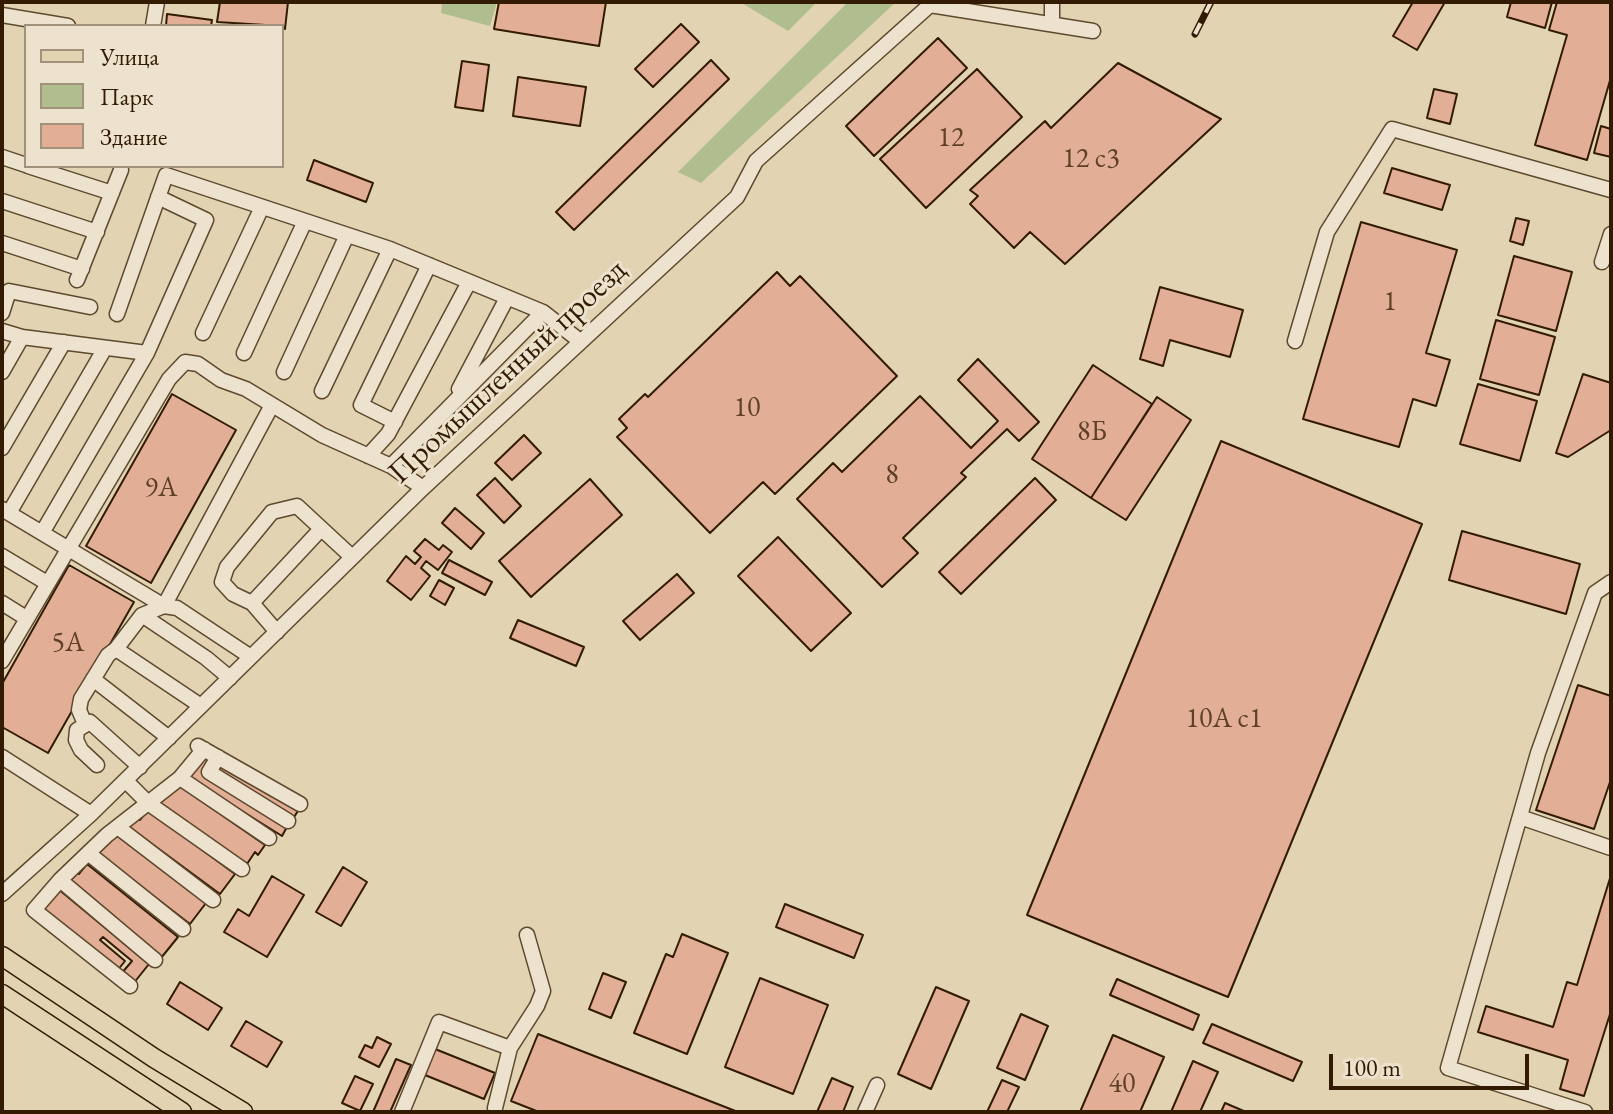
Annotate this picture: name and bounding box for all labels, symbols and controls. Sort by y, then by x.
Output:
legend [24,24,284,168]
text: Улица [100,41,159,72]
text: Парк [100,81,153,112]
text: Здание [100,121,167,152]
house number: 12 [938,121,964,155]
house number: 12 с3 [1062,142,1120,176]
street label: Промышленный проезд [381,252,635,492]
house number: 1 [1383,285,1397,319]
house number: 10 [734,391,760,425]
house number: 8Б [1077,415,1107,449]
house number: 8 [885,458,899,492]
house number: 9А [145,471,177,505]
house number: 5А [52,626,84,660]
house number: 10А с1 [1186,702,1262,736]
scale bar [1333,1038,1533,1088]
text: 100 m [1343,1052,1401,1083]
house number: 40 [1109,1067,1135,1101]

